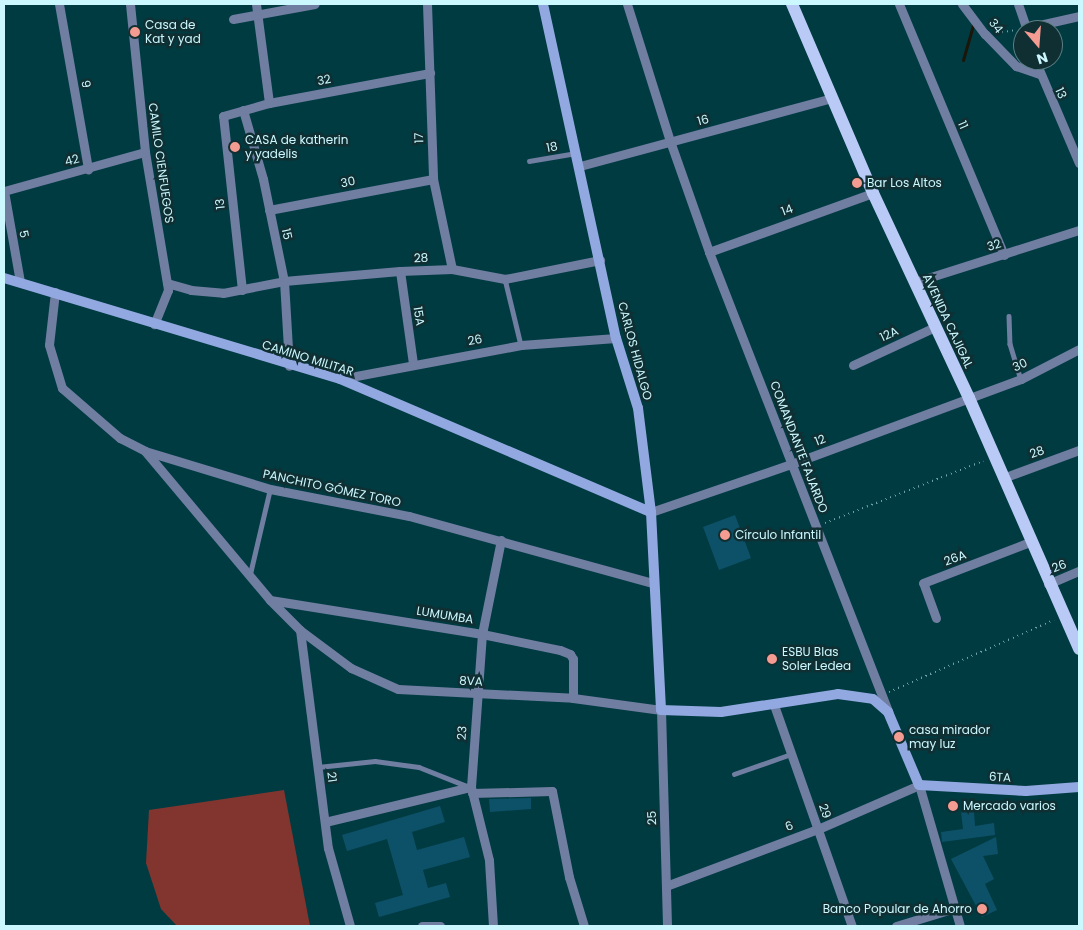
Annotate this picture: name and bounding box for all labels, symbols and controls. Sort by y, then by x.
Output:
street label: 34 [986,16,1006,36]
place label: Casa de Kat y yad [145,18,201,46]
north arrow [1013,20,1063,70]
marker: Casa de Kat y yad [129,26,141,38]
text: N [1034,47,1050,69]
street label: 32 [316,72,332,88]
street label: 9 [78,79,94,89]
street label: 13 [1052,85,1070,101]
street label: CAMILO CIENFUEGOS [145,102,177,224]
street label: 16 [696,112,710,128]
street label: 11 [955,119,971,131]
place label: CASA de katherin y yadelis [245,133,348,161]
street label: 17 [412,133,426,143]
street label: 18 [545,139,559,155]
marker: CASA de katherin y yadelis [229,141,241,153]
street label: 42 [63,151,81,169]
street label: 30 [339,174,357,190]
place label: Bar Los Altos [867,176,942,190]
marker: Bar Los Altos [851,177,863,189]
street label: 13 [212,198,228,210]
street label: 14 [779,201,795,219]
street label: 15 [279,227,295,241]
street label: 5 [16,229,32,239]
street label: 32 [985,236,1003,254]
street label: 28 [414,251,428,265]
street label: AVENIDA CAJIGAL [920,271,976,371]
street label: CARLOS HIDALGO [615,300,655,402]
street label: 15A [411,305,427,327]
street label: 12A [877,323,901,345]
street label: 26 [467,332,483,348]
street label: CAMINO MILITAR [260,337,356,379]
street label: 30 [1010,355,1030,375]
street label: COMANDANTE FAJARDO [767,379,831,515]
street label: 12 [812,431,828,449]
street label: 28 [1028,443,1046,461]
street label: PANCHITO GÓMEZ TORO [262,466,402,510]
place label: Círculo Infantil [735,528,821,542]
marker: Círculo Infantil [719,529,731,541]
street label: 26A [942,547,968,569]
street label: 26 [1050,557,1068,575]
street label: LUMUMBA [415,603,475,627]
place label: ESBU Blas Soler Ledea [782,645,851,673]
marker: ESBU Blas Soler Ledea [766,653,778,665]
street label: 8VA [459,673,483,689]
place label: casa mirador may luz [909,723,990,751]
street label: 23 [454,726,470,740]
marker: casa mirador may luz [893,731,905,743]
street label: 6TA [989,769,1011,785]
street label: 21 [324,771,340,783]
place label: Mercado varios [963,799,1056,813]
marker: Mercado varios [947,800,959,812]
street label: 29 [816,802,834,820]
street label: 25 [645,811,659,825]
street label: 6 [783,818,795,834]
place label: Banco Popular de Ahorro [823,902,972,916]
marker: Banco Popular de Ahorro [976,903,988,915]

